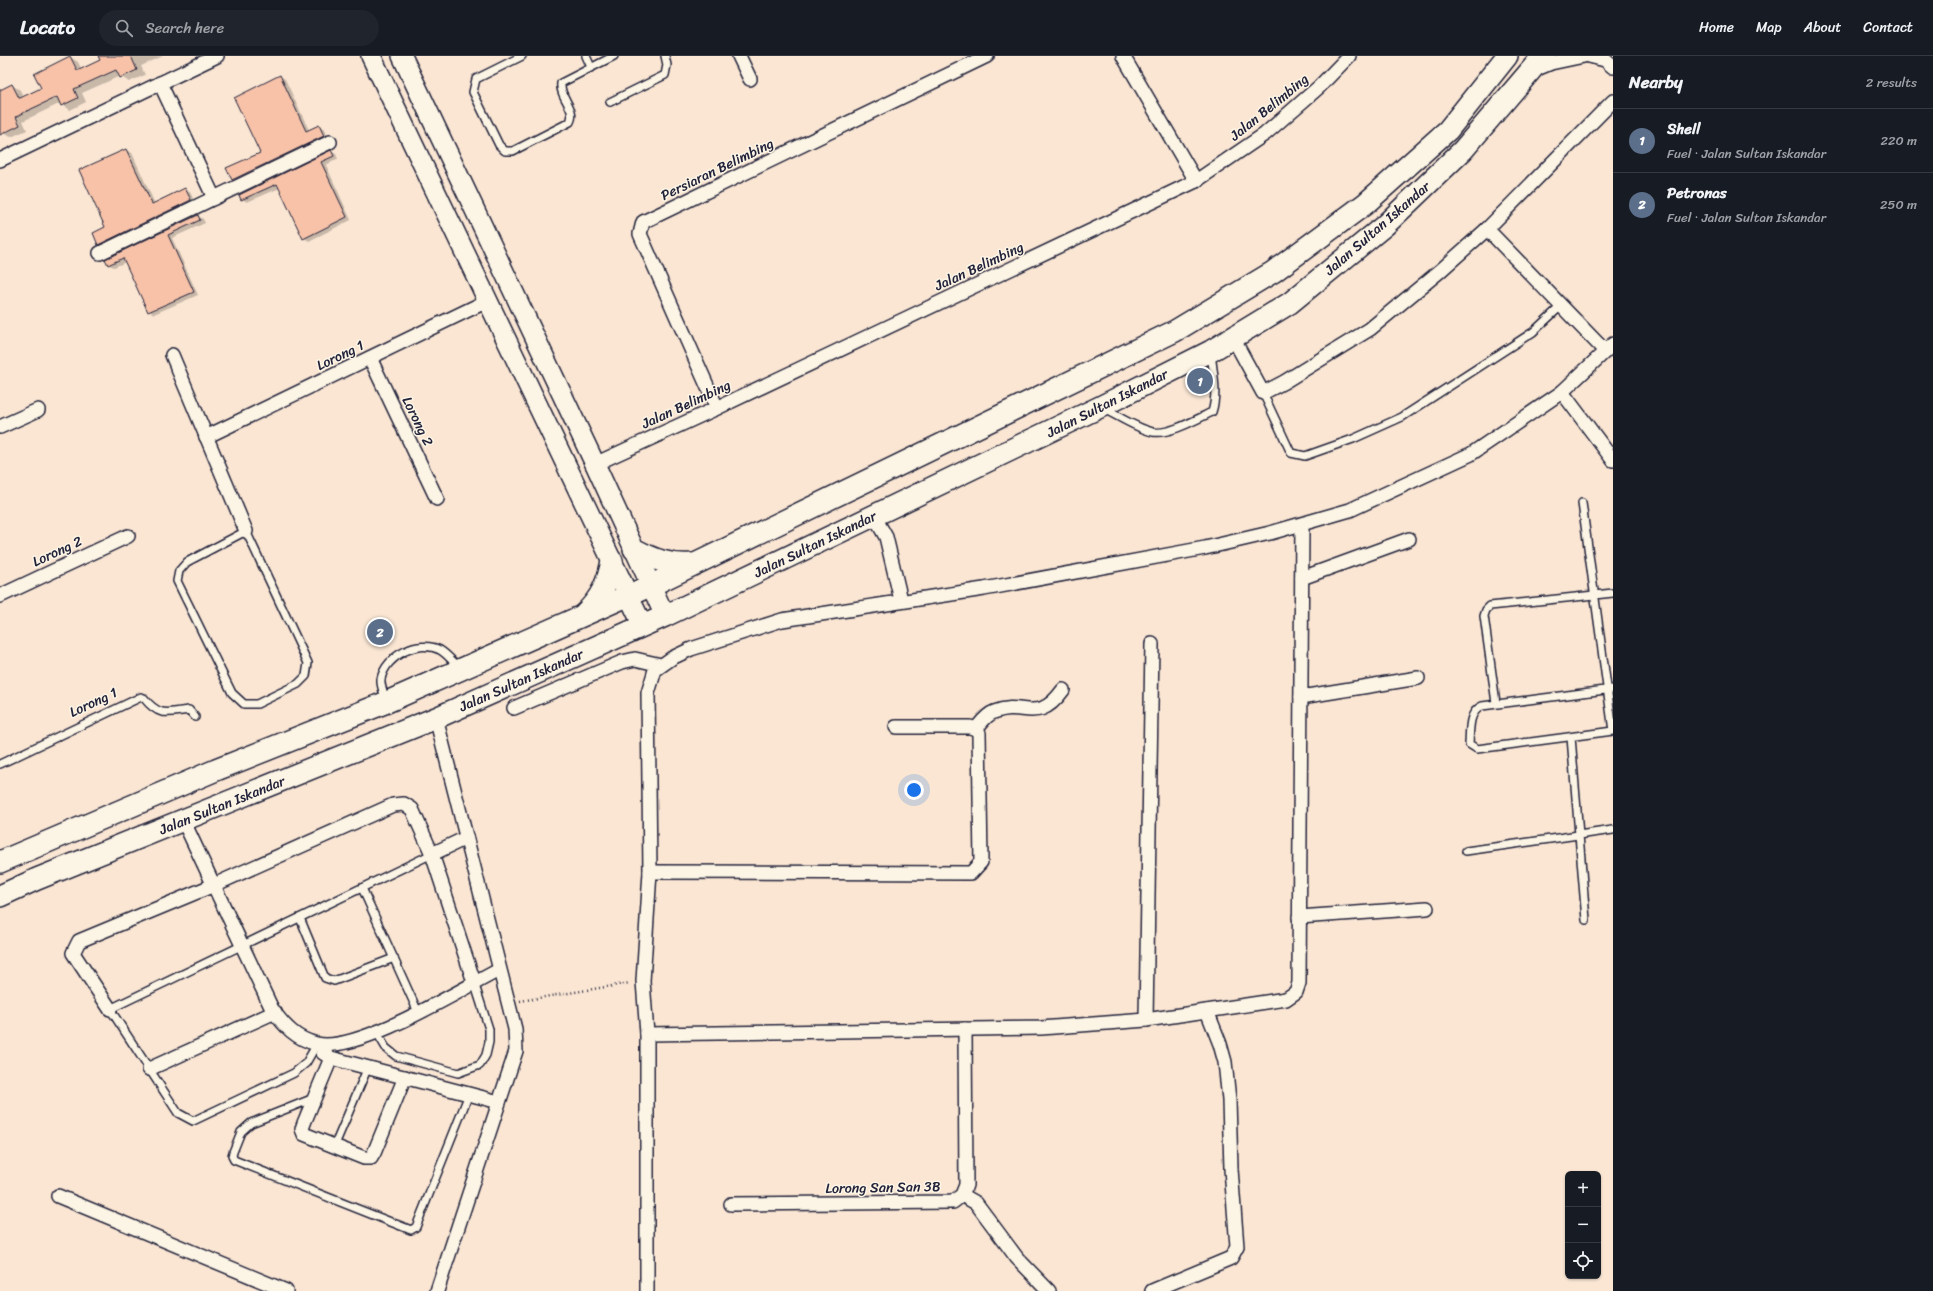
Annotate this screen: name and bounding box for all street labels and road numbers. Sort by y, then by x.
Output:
street label: Jalan Belimbing [1223,67,1315,148]
street label: Persiaran Belimbing [656,131,778,208]
street label: Jalan Sultan Iskandar [1318,174,1437,282]
street label: Jalan Belimbing [929,235,1028,299]
street label: Lorong 1 [312,333,368,378]
street label: Jalan Sultan Iskandar [1041,361,1174,445]
street label: Jalan Belimbing [636,373,735,437]
street label: Lorong 2 [395,392,440,450]
street label: Jalan Sultan Iskandar [749,503,882,585]
street label: Lorong 2 [28,529,86,574]
street label: Jalan Sultan Iskandar [454,641,589,720]
street label: Lorong 1 [65,680,121,724]
street label: Jalan Sultan Iskandar [155,768,290,843]
street label: Lorong San San 3B [825,1174,941,1201]

